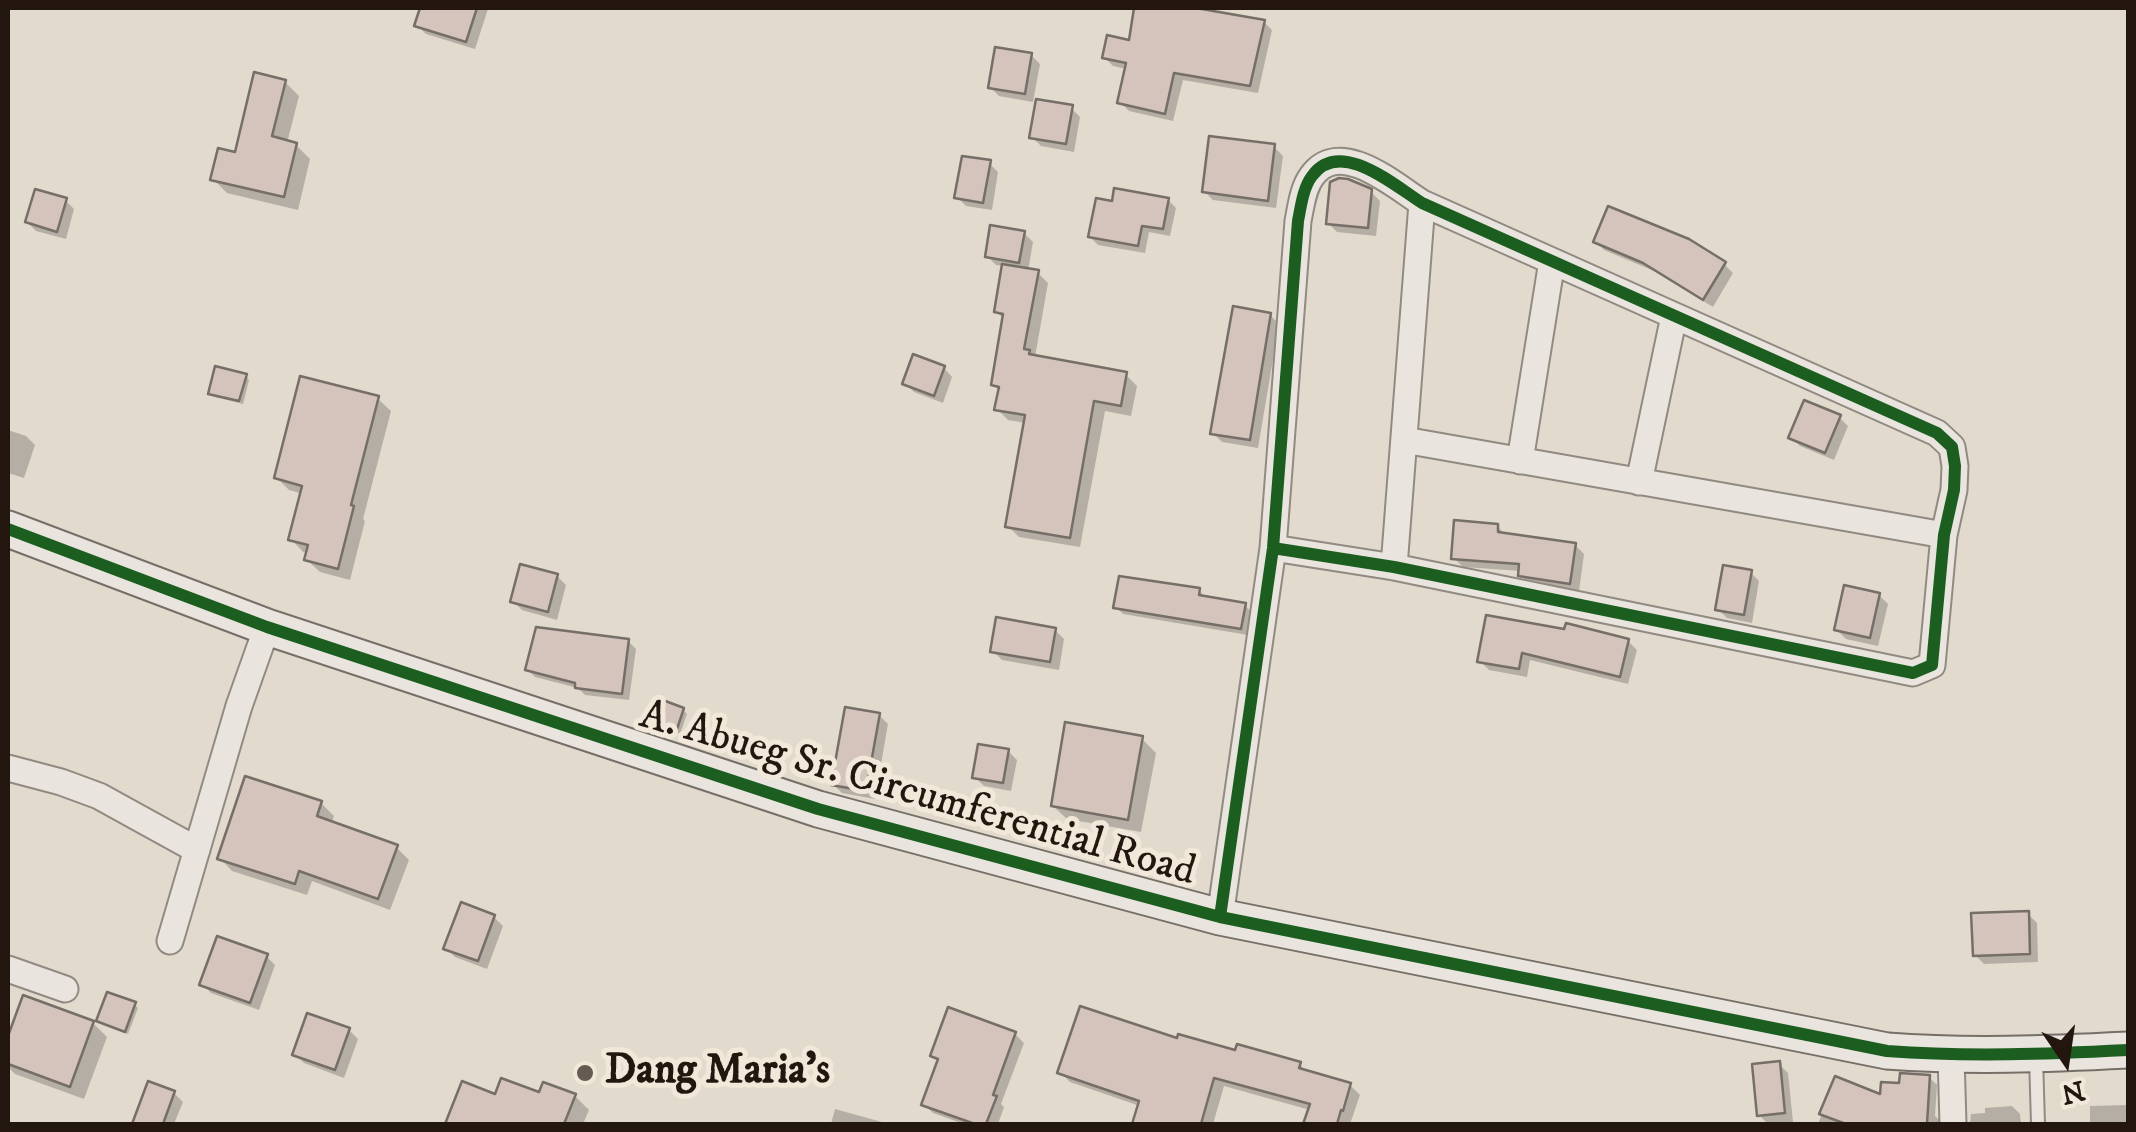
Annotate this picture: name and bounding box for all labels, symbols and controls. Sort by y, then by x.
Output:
street label: A. Abueg Sr. Circumferential Road [633,692,1201,900]
north arrow [2016,1012,2116,1112]
place label: Dang Maria's [605,1048,830,1098]
marker: Dang Maria's [574,1062,596,1084]
text: N [2058,1072,2088,1111]

